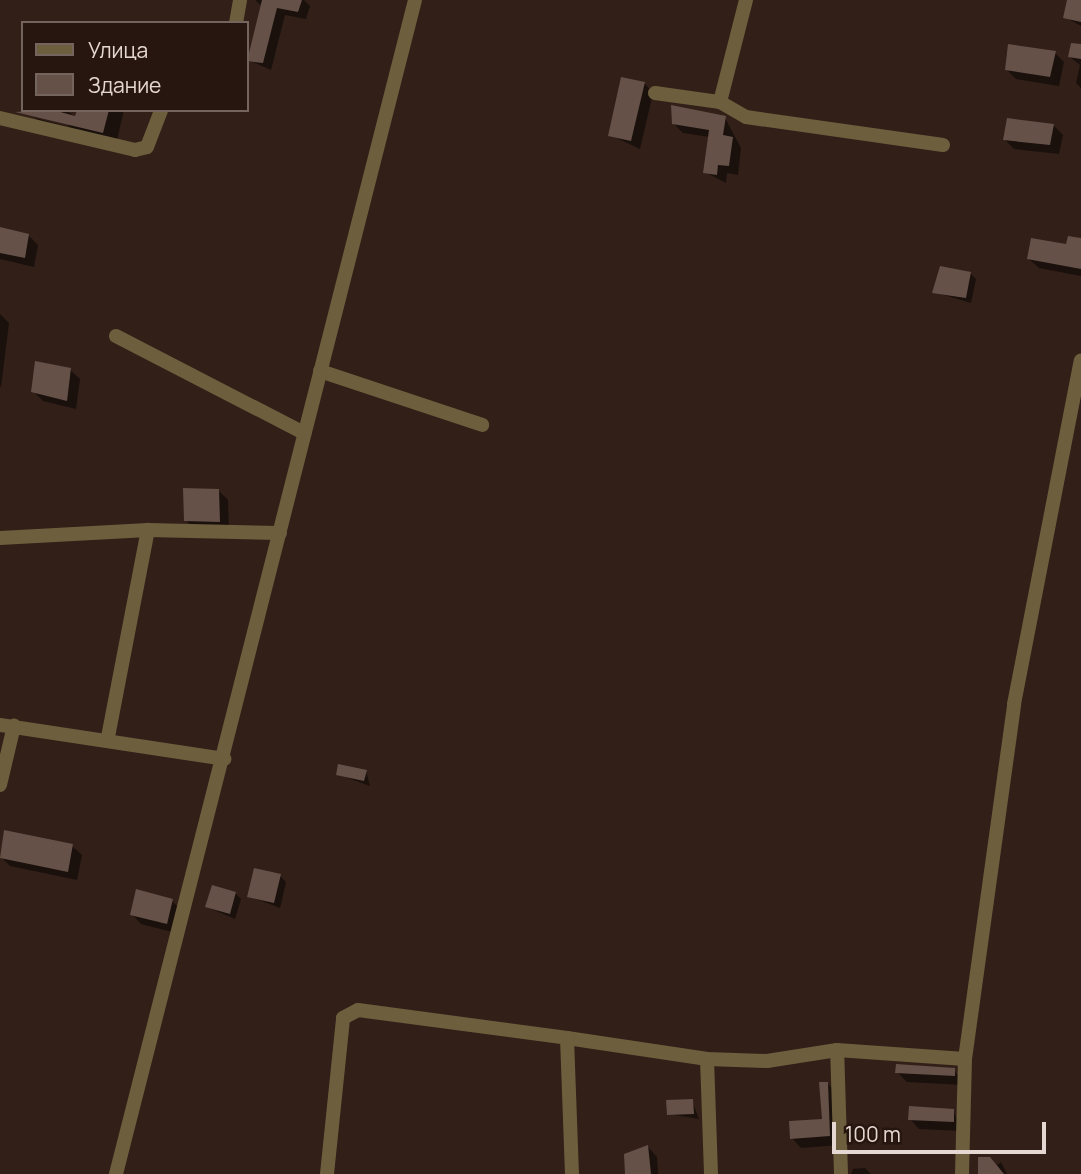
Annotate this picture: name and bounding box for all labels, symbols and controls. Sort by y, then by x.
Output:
legend [21,21,248,112]
text: Улица [88,36,148,64]
text: Здание [88,71,161,99]
scale bar [836,1108,1050,1152]
text: 100 m [845,1120,901,1148]

